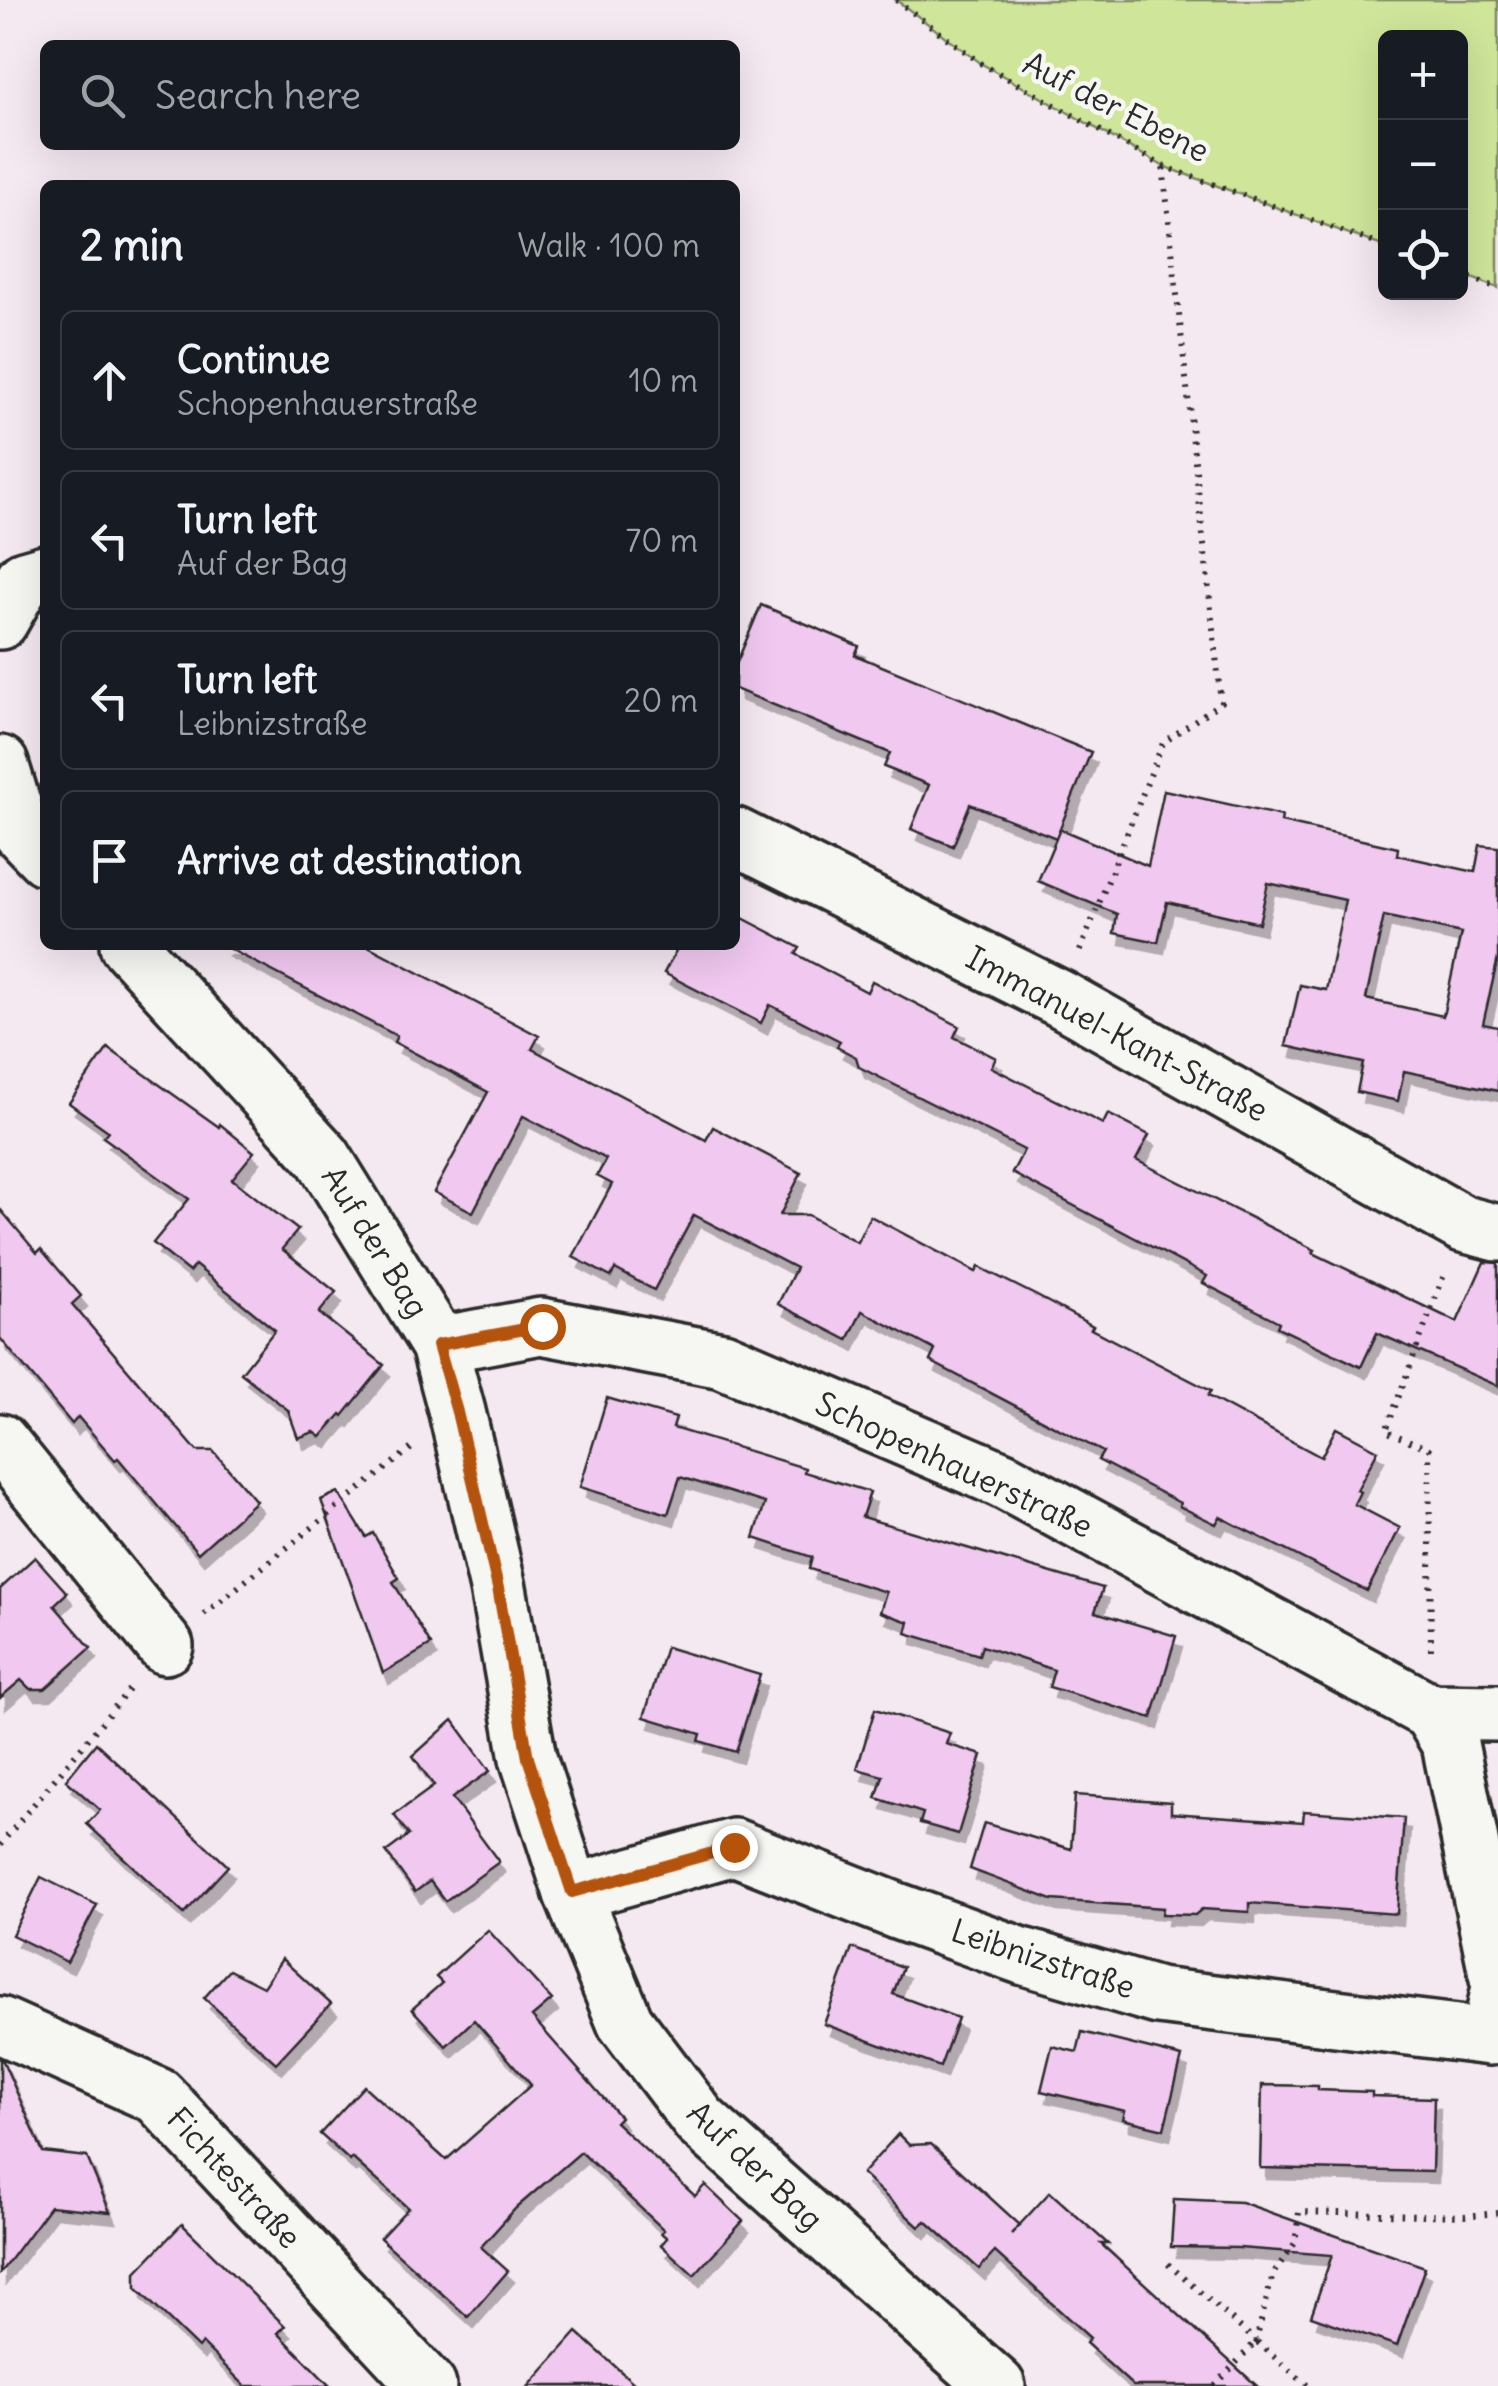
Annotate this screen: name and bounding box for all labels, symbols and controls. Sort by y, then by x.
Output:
map controls [1378,30,1468,300]
button: + [1378,30,1468,120]
search box [40,40,740,150]
street label: Auf der Ebene [1016,42,1216,171]
icon: search [75,68,130,123]
text: Search here [155,72,361,119]
button: − [1378,120,1468,210]
button: locate [1378,210,1468,300]
text: 2 min [80,219,184,271]
text: Walk · 100 m [517,225,700,266]
text: Continue [177,336,330,383]
icon: ahead [82,353,137,408]
text: 10 m [629,360,698,401]
text: Schopenhauerstraße [177,383,478,424]
text: Turn left [177,496,317,543]
icon: left [82,513,137,568]
text: 70 m [626,520,698,561]
text: Auf der Bag [177,543,348,584]
text: Turn left [177,656,317,703]
icon: left [82,673,137,728]
text: 20 m [624,680,698,721]
text: Leibnizstraße [177,703,367,744]
icon: arrive [82,833,137,888]
text: Arrive at destination [177,837,522,884]
street label: Immanuel-Kant-Straße [959,937,1275,1130]
street label: Auf der Bag [313,1158,438,1325]
route start [520,1304,566,1350]
street label: Schopenhauerstraße [809,1382,1099,1547]
route end [712,1825,758,1871]
street label: Leibnizstraße [946,1910,1140,2007]
street label: Auf der Bag [679,2092,832,2239]
street label: Fichtestraße [159,2098,310,2257]

